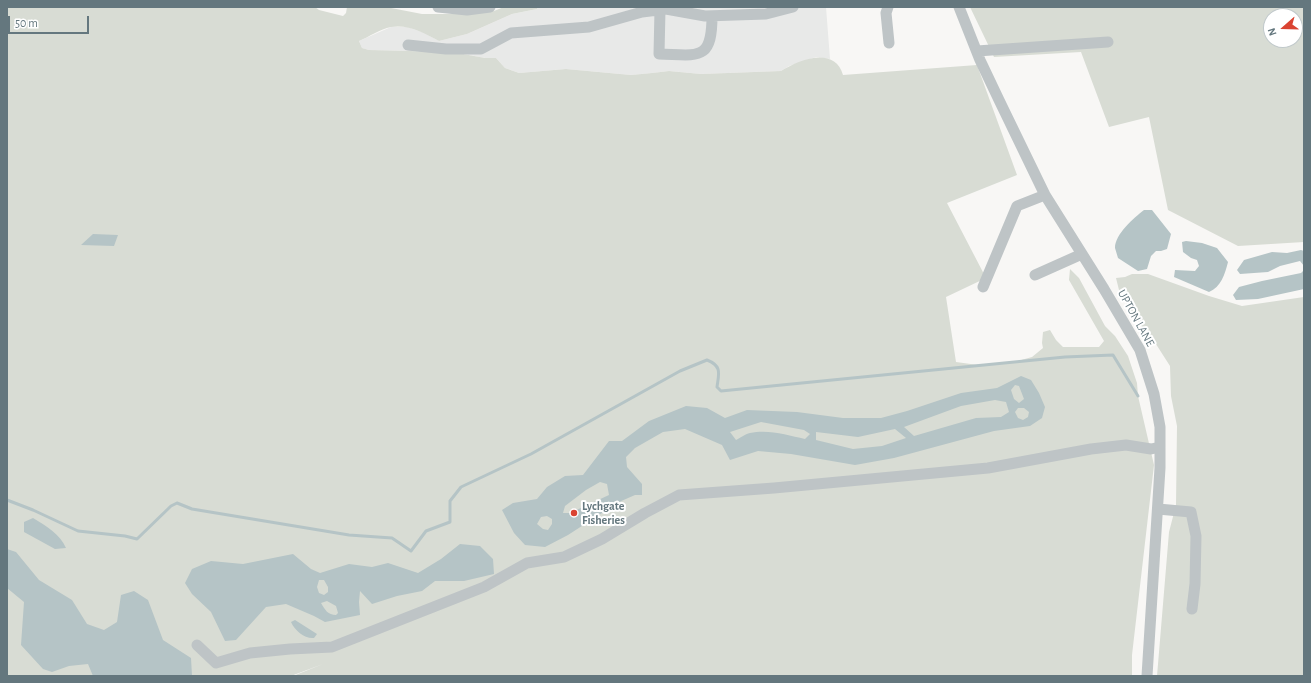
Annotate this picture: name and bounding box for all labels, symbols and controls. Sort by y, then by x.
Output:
scale bar [10,8,91,34]
north arrow [1263,8,1303,48]
text: 50 m [15,17,38,29]
text: N [1266,26,1279,37]
street label: UPTON LANE [1114,287,1158,349]
place label: Lychgate Fisheries [582,499,625,527]
marker: Lychgate Fisheries [569,508,579,518]

